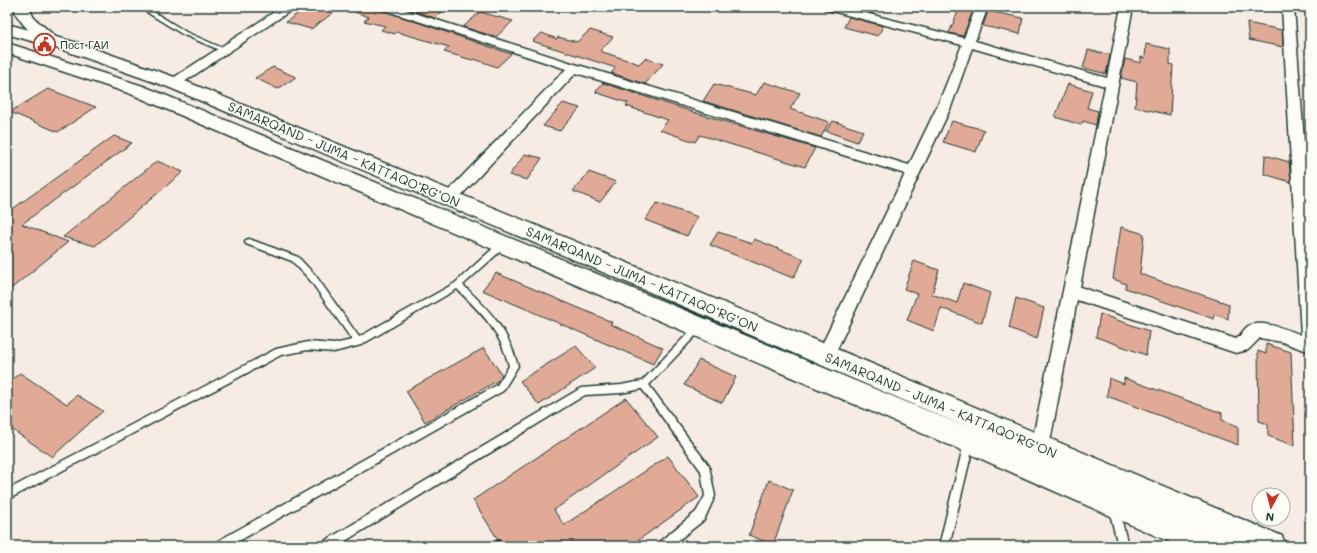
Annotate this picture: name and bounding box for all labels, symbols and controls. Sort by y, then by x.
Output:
public building icon: Пост ГАИ [32,32,58,58]
place label: Пост ГАИ [60,37,109,52]
street label: SAMARQAND - JUMA - KATTAQO‘RG‘ON [226,97,463,210]
street label: SAMARQAND - JUMA - KATTAQO‘RG‘ON [524,222,761,335]
street label: SAMARQAND - JUMA - KATTAQO‘RG‘ON [823,348,1060,461]
north arrow [1251,487,1291,527]
text: N [1265,509,1275,525]

